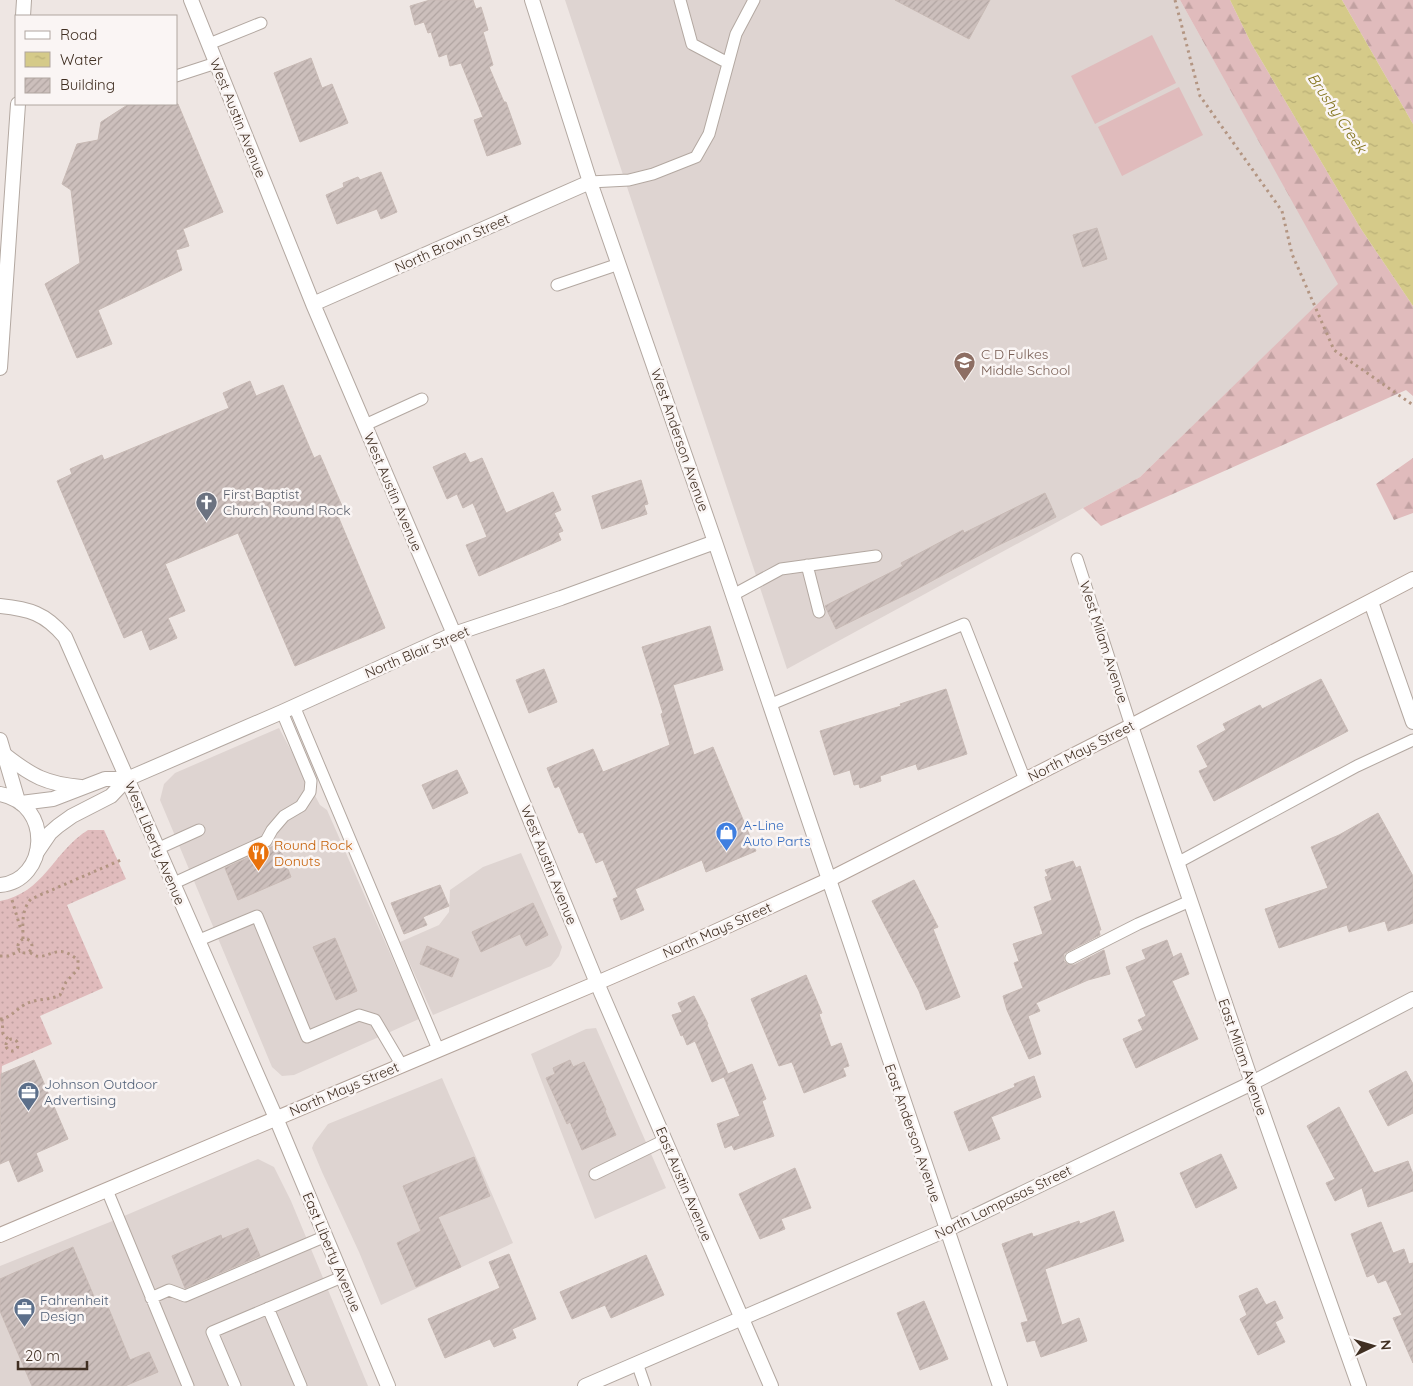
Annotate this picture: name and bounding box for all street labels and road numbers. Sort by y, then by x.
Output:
street label: West Austin Avenue [206,56,270,180]
street label: North Brown Street [392,209,512,276]
street label: West Anderson Avenue [647,366,713,514]
street label: West Austin Avenue [360,430,426,554]
street label: West Milam Avenue [1076,579,1132,705]
street label: North Blair Street [362,622,472,682]
street label: North Mays Street [1025,716,1137,786]
street label: West Liberty Avenue [121,778,189,908]
street label: West Austin Avenue [517,803,581,927]
street label: North Mays Street [660,898,774,962]
street label: East Milam Avenue [1215,996,1271,1118]
street label: North Mays Street [287,1058,402,1120]
street label: East Anderson Avenue [881,1061,945,1205]
street label: East Austin Avenue [652,1124,716,1244]
street label: North Lampasas Street [932,1161,1075,1243]
street label: East Liberty Avenue [299,1189,365,1315]

